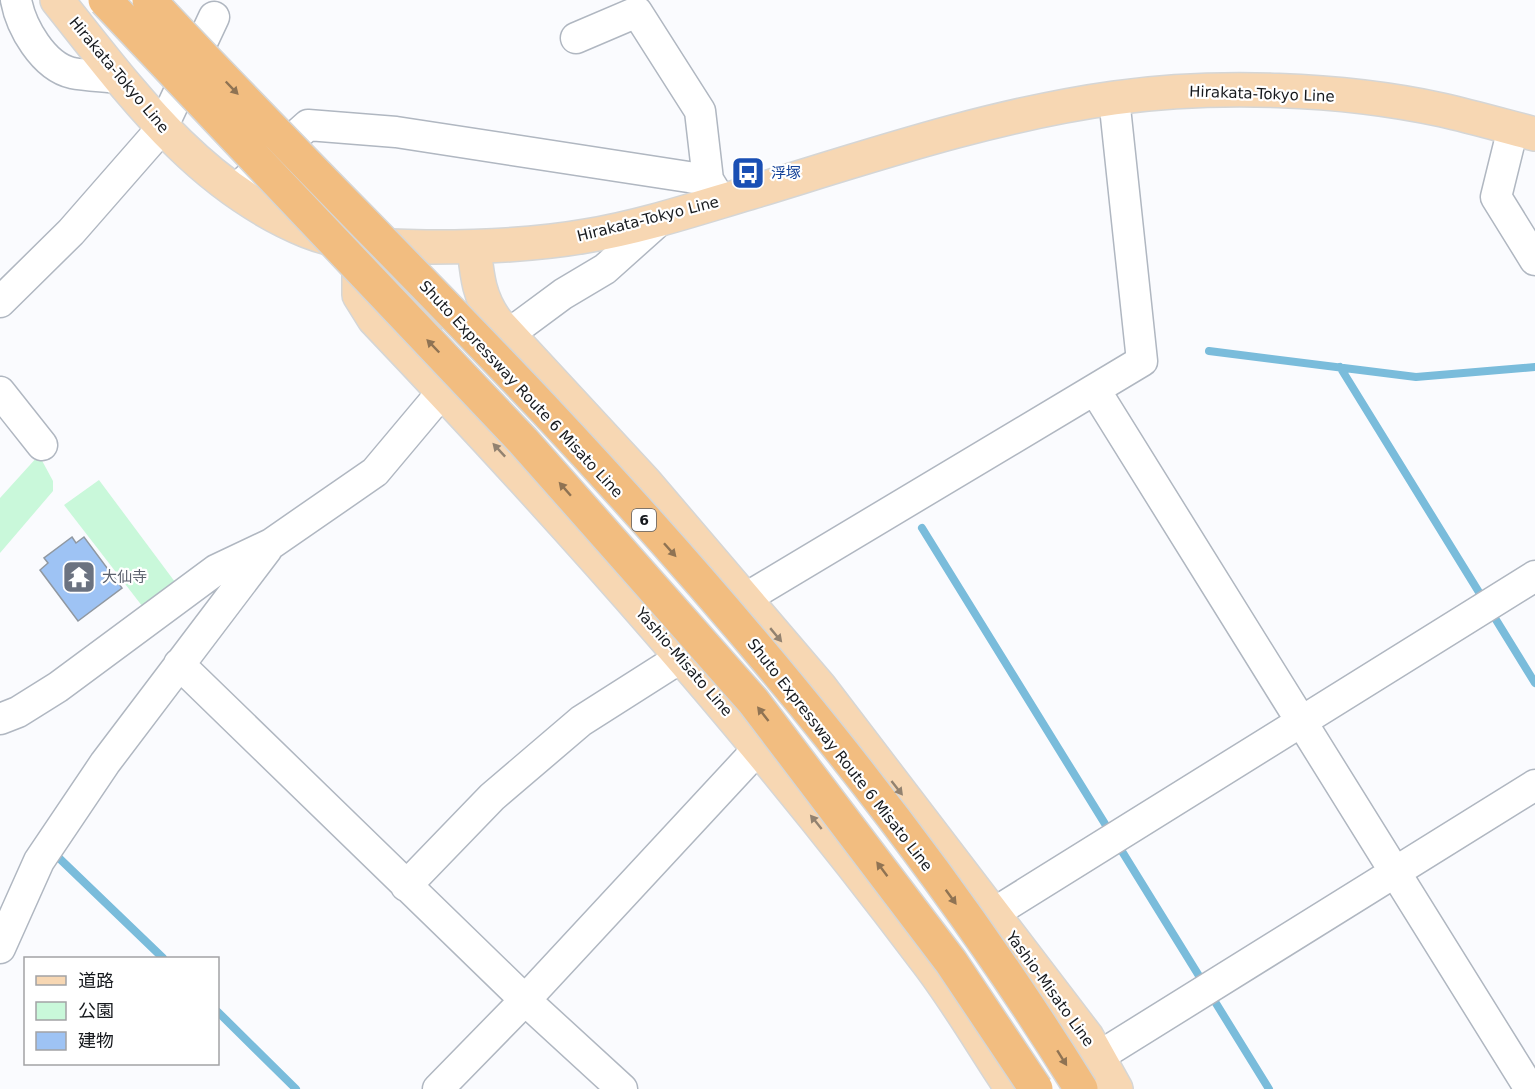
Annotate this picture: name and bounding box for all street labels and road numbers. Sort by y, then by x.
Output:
street label: Hirakata-Tokyo Line [65,13,173,137]
street label: Hirakata-Tokyo Line [1189,82,1335,106]
street label: Hirakata-Tokyo Line [575,193,721,245]
street label: Shuto Expressway Route 6 Misato Line [416,277,626,501]
road number: 6 [632,509,656,531]
street label: Yashio-Misato Line [631,603,736,720]
street label: Shuto Expressway Route 6 Misato Line [744,635,936,875]
street label: Yashio-Misato Line [1002,927,1098,1050]

